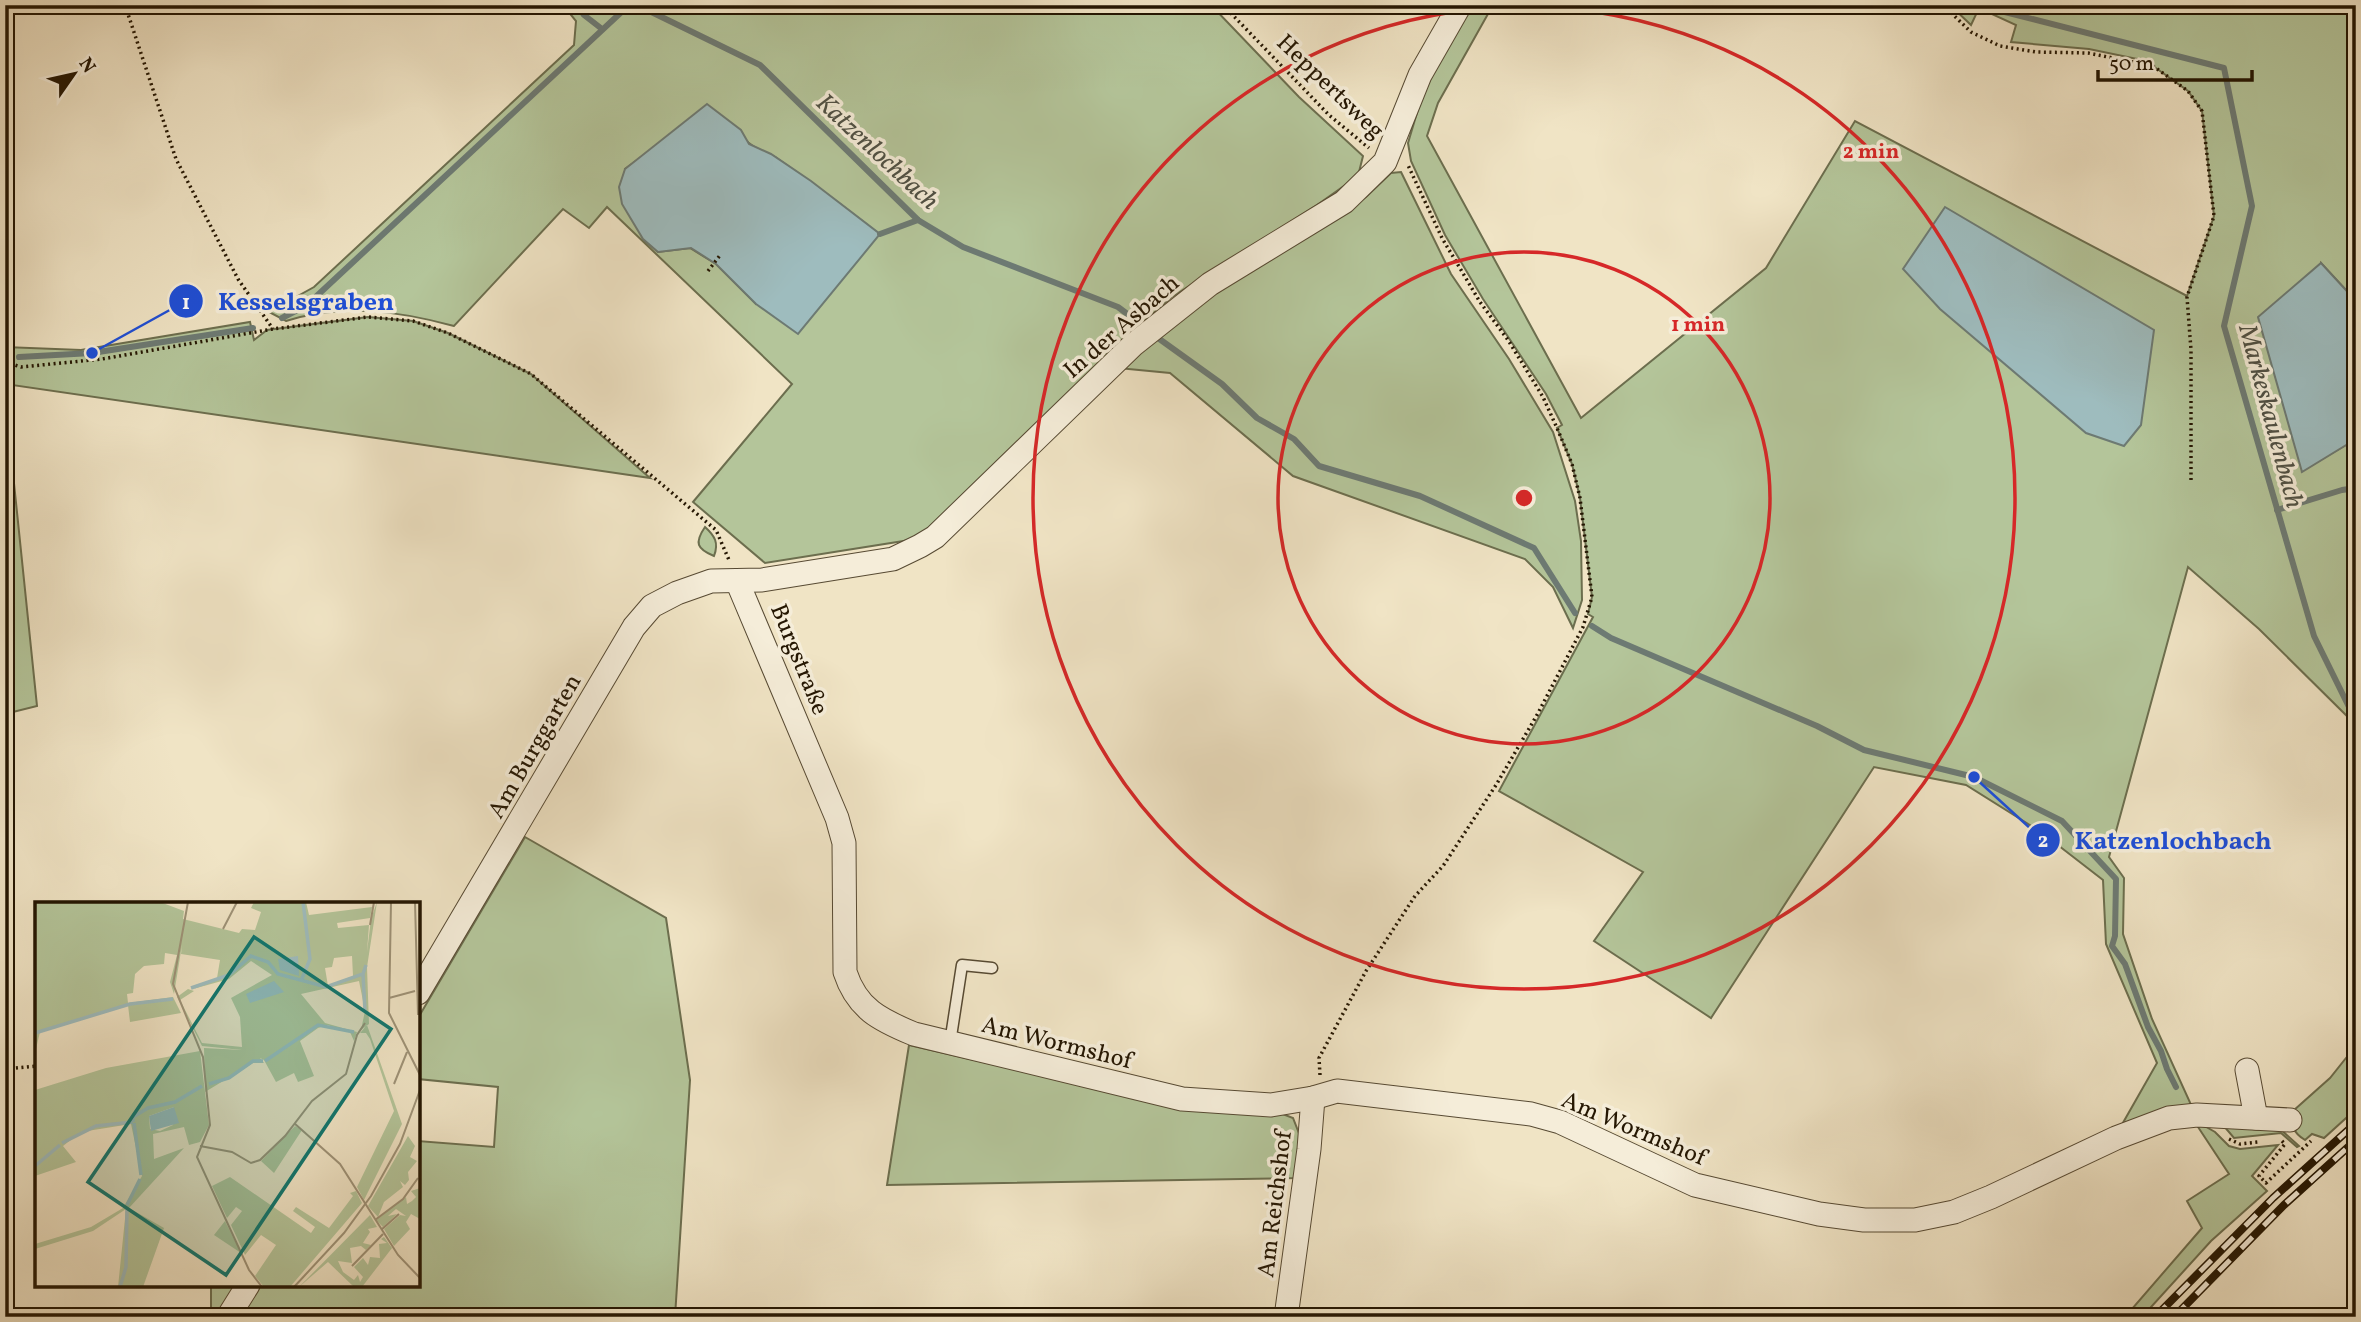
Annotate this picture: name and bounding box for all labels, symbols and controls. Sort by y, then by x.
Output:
street label: Heppertsweg [1268,27,1391,148]
north arrow [38,38,108,108]
scale bar [2098,38,2252,82]
text: 50 m [2109,50,2154,79]
text: N [72,53,101,79]
water label: Katzenlochbach [807,86,946,219]
text: 2 min [1843,138,1899,167]
street label: In der Asbach [1057,267,1188,388]
callout: Kesselsgraben [168,278,408,325]
text: Kesselsgraben [218,285,394,321]
text: 1 [182,289,190,318]
text: 1 min [1671,311,1725,340]
water label: Markeskaulenbach [2228,320,2312,512]
centre of rings [1512,486,1536,510]
street label: Burgstraße [760,599,836,720]
street label: Am Burggarten [481,668,591,826]
callout: Katzenlochbach [2026,817,2286,864]
text: Katzenlochbach [2074,824,2272,860]
text: 2 [2038,827,2048,856]
inset map [35,902,420,1287]
street label: Am Wormshof [978,1009,1138,1080]
street label: Am Wormshof [1556,1084,1713,1177]
street label: Am Reichshof [1250,1126,1302,1280]

